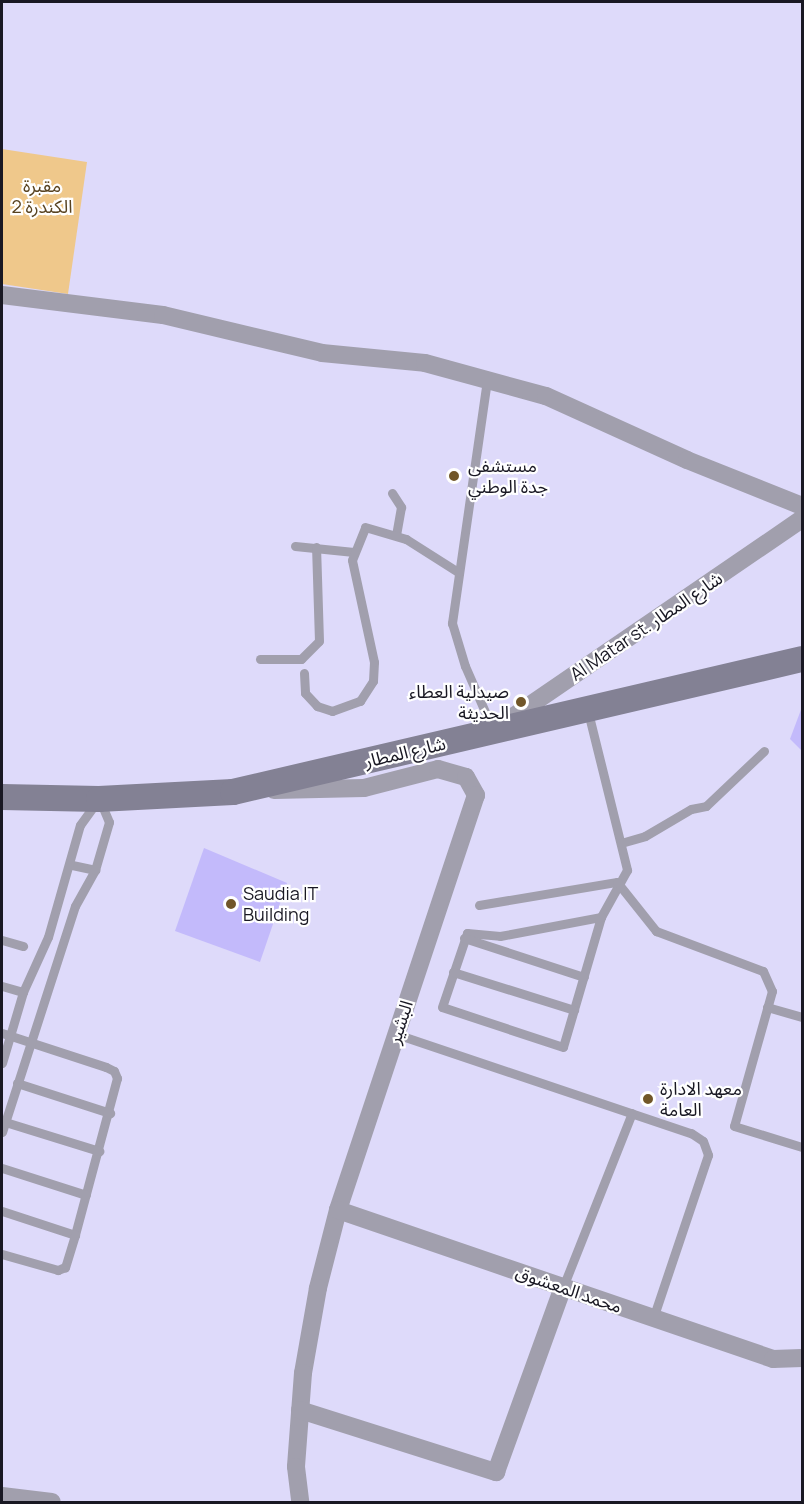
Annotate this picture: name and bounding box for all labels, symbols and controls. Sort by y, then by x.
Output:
park label: مقبرة الكندرة 2 [12,175,72,218]
place label: مستشفى جدة الوطني [468,455,548,498]
marker: مستشفى جدة الوطني [445,467,463,485]
street label: Al Matar st. شارع المطار [566,567,726,685]
place label: صيدلية العطاء الحديثة [409,681,509,724]
marker: صيدلية العطاء الحديثة [514,695,528,709]
street label: شارع المطار [362,732,448,772]
place label: Saudia IT Building [243,883,318,926]
marker: Saudia IT Building [224,897,238,911]
street label: البشير [383,998,417,1046]
place label: معهد الادارة العامة [660,1078,742,1120]
marker: معهد الادارة العامة [641,1092,655,1106]
street label: محمد المعشوق [513,1261,625,1317]

